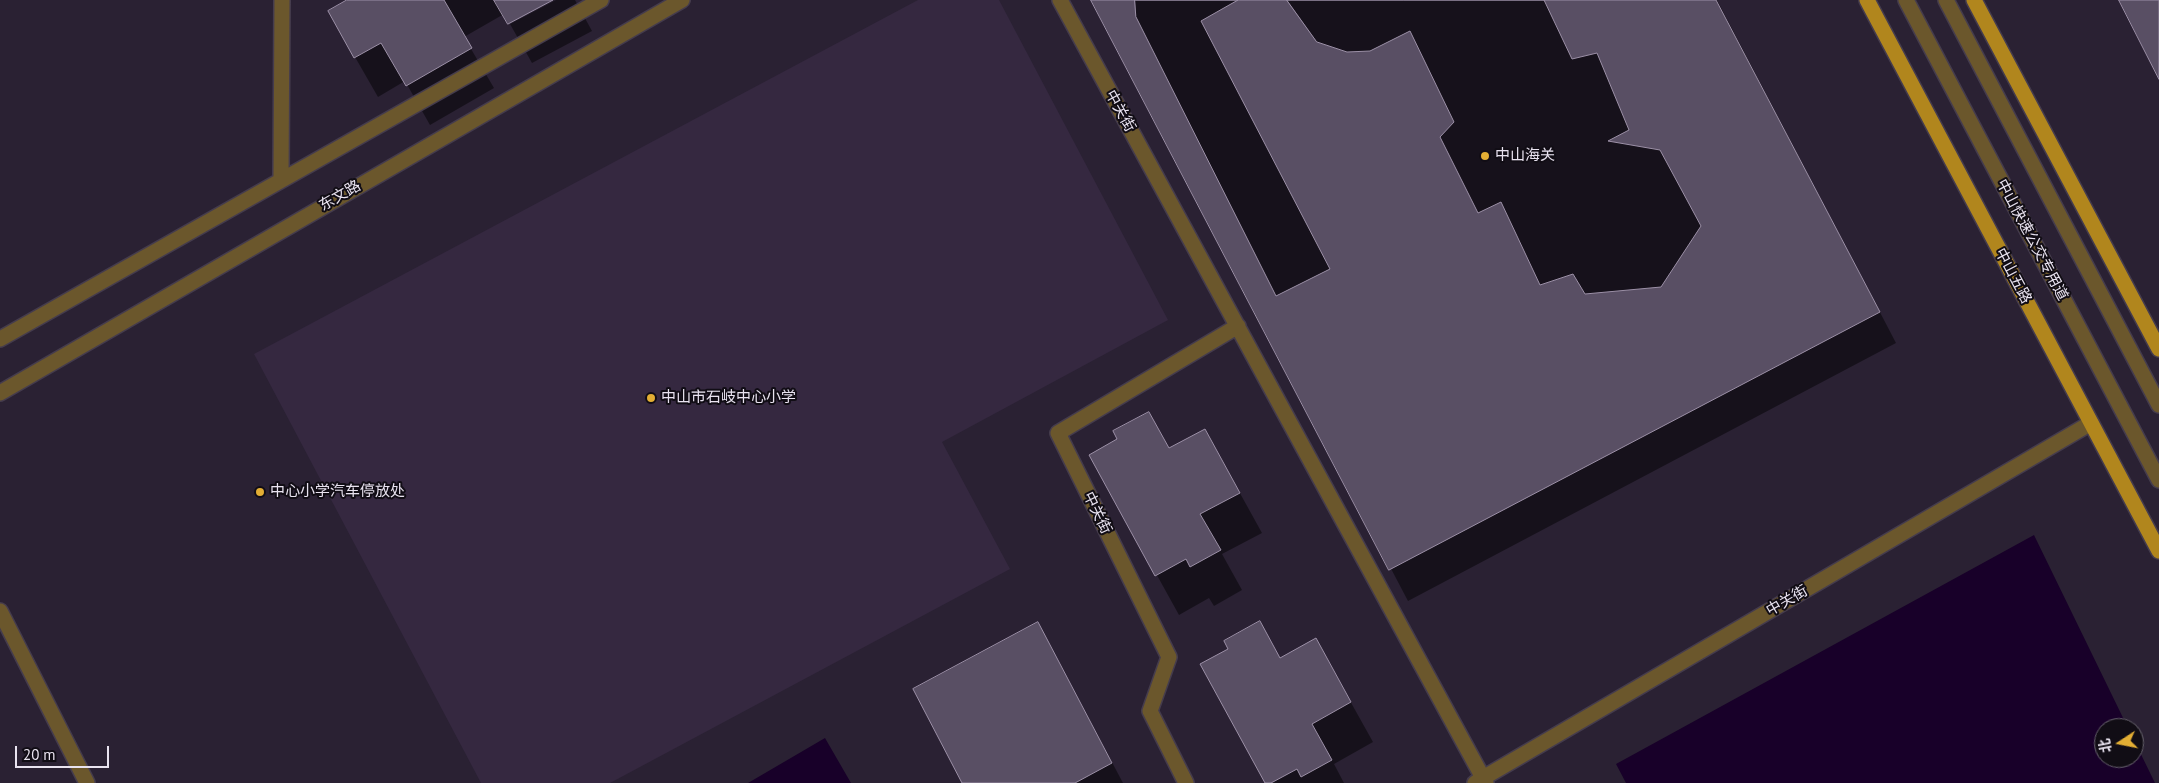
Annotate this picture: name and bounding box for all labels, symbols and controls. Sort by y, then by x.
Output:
street label: 中关街 [1101,87,1139,135]
place label: 中山海关 [1495,147,1555,165]
marker: 中山海关 [1479,150,1491,162]
street label: 中山快速公交专用道 [1992,176,2072,304]
street label: 东文路 [316,177,364,215]
street label: 中山五路 [1991,245,2035,307]
place label: 中山市石岐中心小学 [661,389,796,407]
marker: 中山市石岐中心小学 [645,392,657,404]
place label: 中心小学汽车停放处 [270,483,405,501]
marker: 中心小学汽车停放处 [254,486,266,498]
street label: 中关街 [1079,489,1115,537]
street label: 中关街 [1763,582,1811,620]
north arrow [2094,718,2144,768]
scale bar [18,736,111,768]
text: 北 [2095,737,2115,754]
text: 20 m [23,745,56,764]

